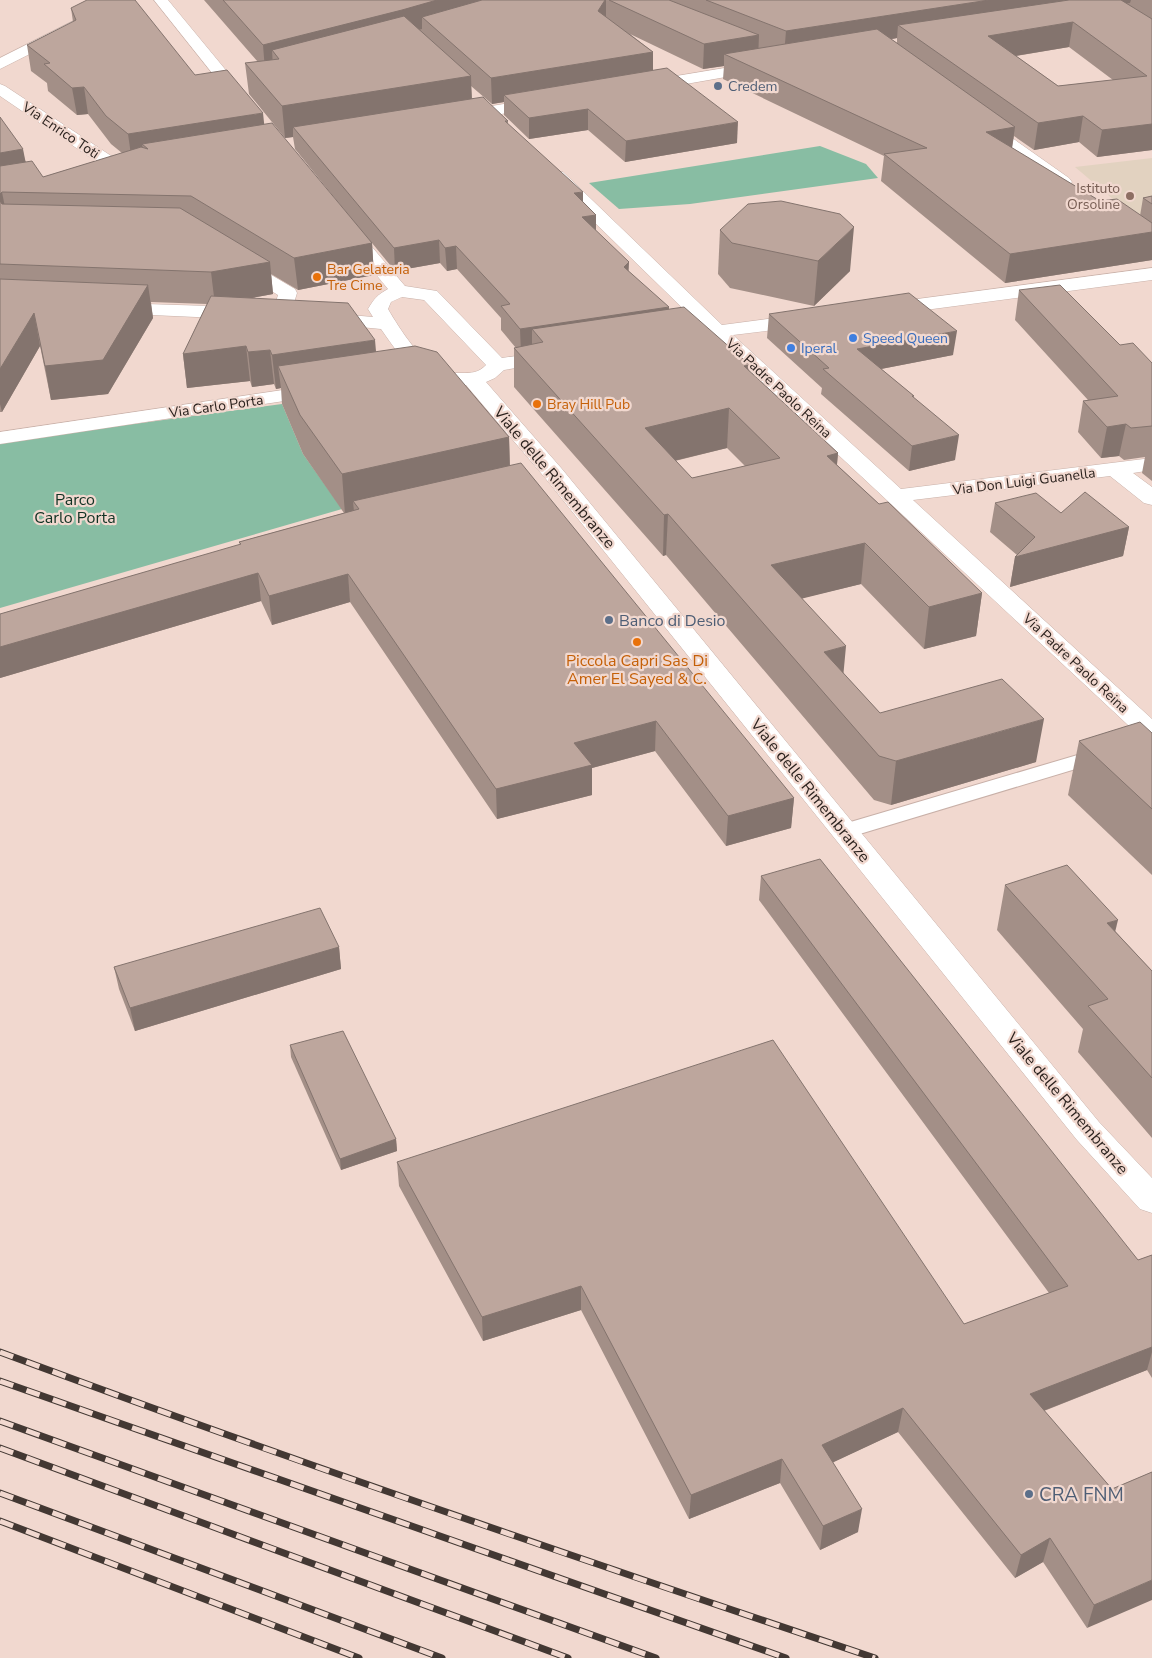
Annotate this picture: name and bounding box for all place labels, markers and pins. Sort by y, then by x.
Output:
place label: Credem [728,77,777,96]
marker: Credem [712,80,724,92]
place label: Istituto Orsoline [1067,179,1120,214]
marker: Istituto Orsoline [1124,190,1136,202]
place label: Bar Gelateria Tre Cime [327,260,410,295]
marker: Bar Gelateria Tre Cime [311,271,323,283]
place label: Speed Queen [863,329,948,348]
marker: Speed Queen [847,332,859,344]
place label: Iperal [801,339,838,358]
marker: Iperal [785,342,797,354]
place label: Bray Hill Pub [547,395,630,414]
marker: Bray Hill Pub [531,398,543,410]
place label: Banco di Desio [619,610,726,632]
marker: Banco di Desio [603,614,615,626]
marker: Piccola Capri Sas Di Amer El Sayed & C. [631,636,643,648]
place label: Piccola Capri Sas Di Amer El Sayed & C. [566,650,708,690]
place label: CRA FNM [1039,1482,1124,1508]
marker: CRA FNM [1023,1488,1035,1500]

